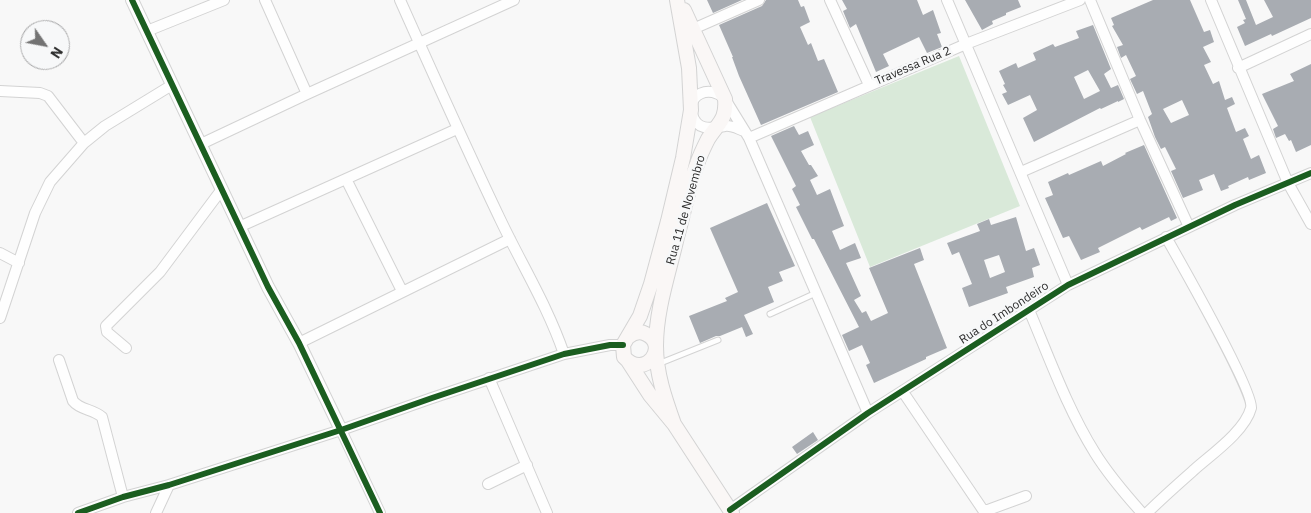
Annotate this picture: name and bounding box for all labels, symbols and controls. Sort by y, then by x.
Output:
north arrow [20,20,70,70]
text: N [46,43,67,62]
street label: Travessa Rua 2 [873,44,953,88]
street label: Rua 11 de Novembro [663,154,709,266]
street label: Rua do Imbondeiro [957,279,1051,347]

